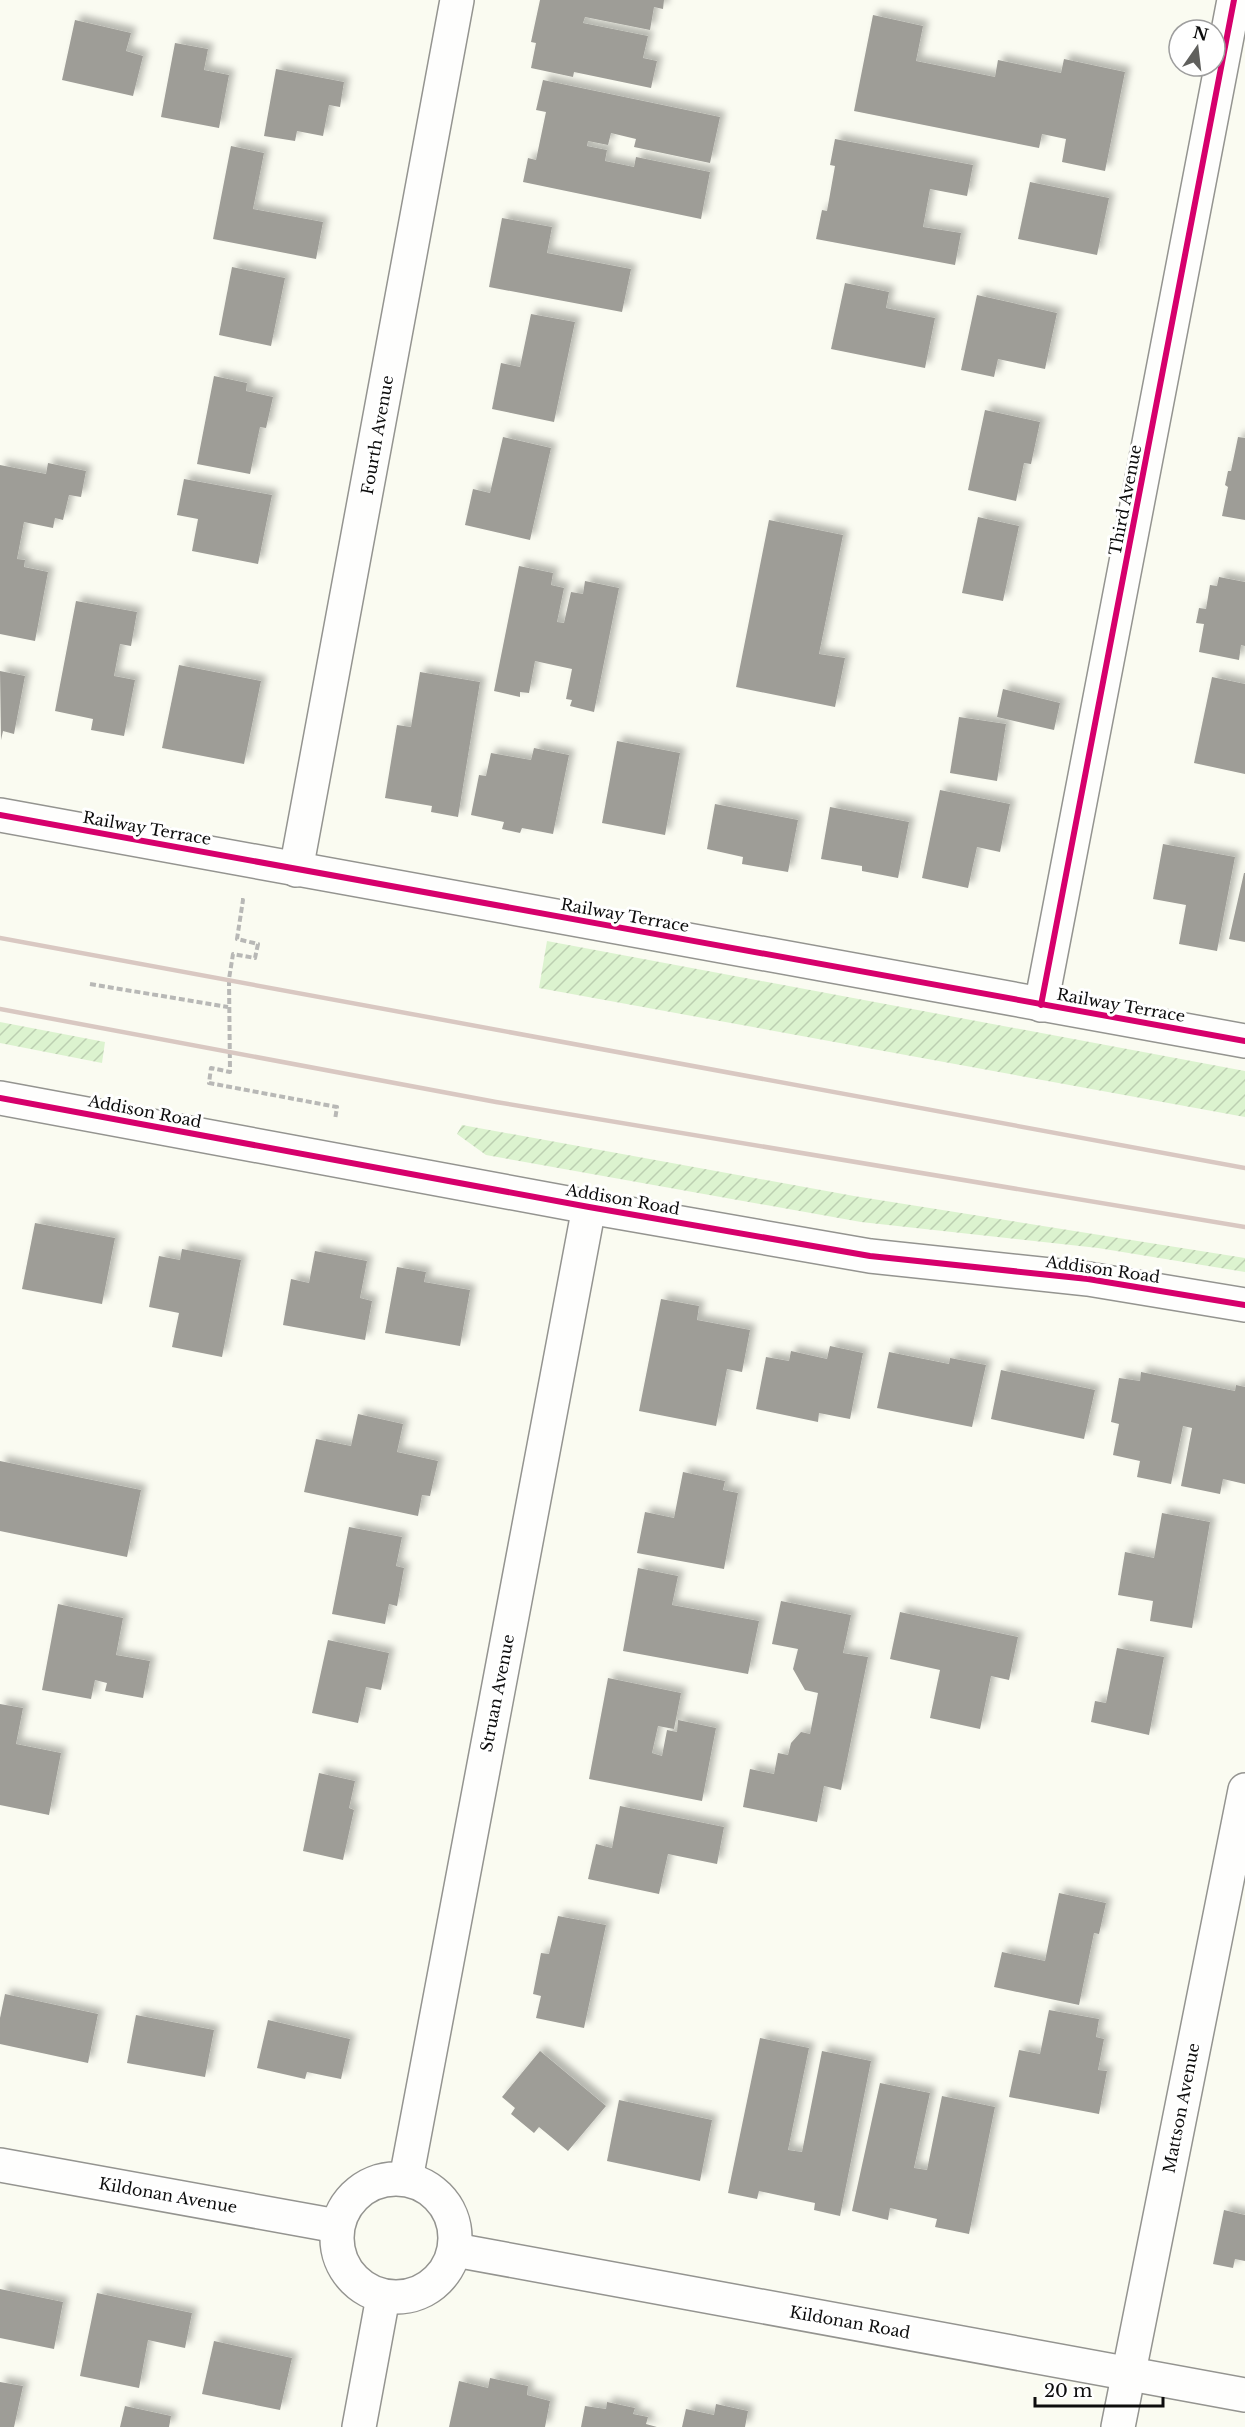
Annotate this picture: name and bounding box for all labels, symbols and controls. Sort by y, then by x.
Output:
north arrow [1167,18,1227,78]
text: N [1191,22,1210,45]
street label: Fourth Avenue [357,374,397,496]
street label: Third Avenue [1104,443,1146,557]
street label: Railway Terrace [81,807,213,849]
street label: Railway Terrace [559,894,691,936]
street label: Railway Terrace [1055,984,1187,1026]
street label: Addison Road [86,1090,204,1132]
street label: Addison Road [564,1179,682,1219]
street label: Addison Road [1044,1251,1162,1287]
street label: Struan Avenue [476,1632,518,1754]
street label: Mattson Avenue [1159,2041,1203,2175]
street label: Kildonan Avenue [97,2173,239,2217]
street label: Kildonan Road [788,2302,912,2343]
scale bar [1035,2370,1162,2408]
text: 20 m [1044,2380,1092,2402]

